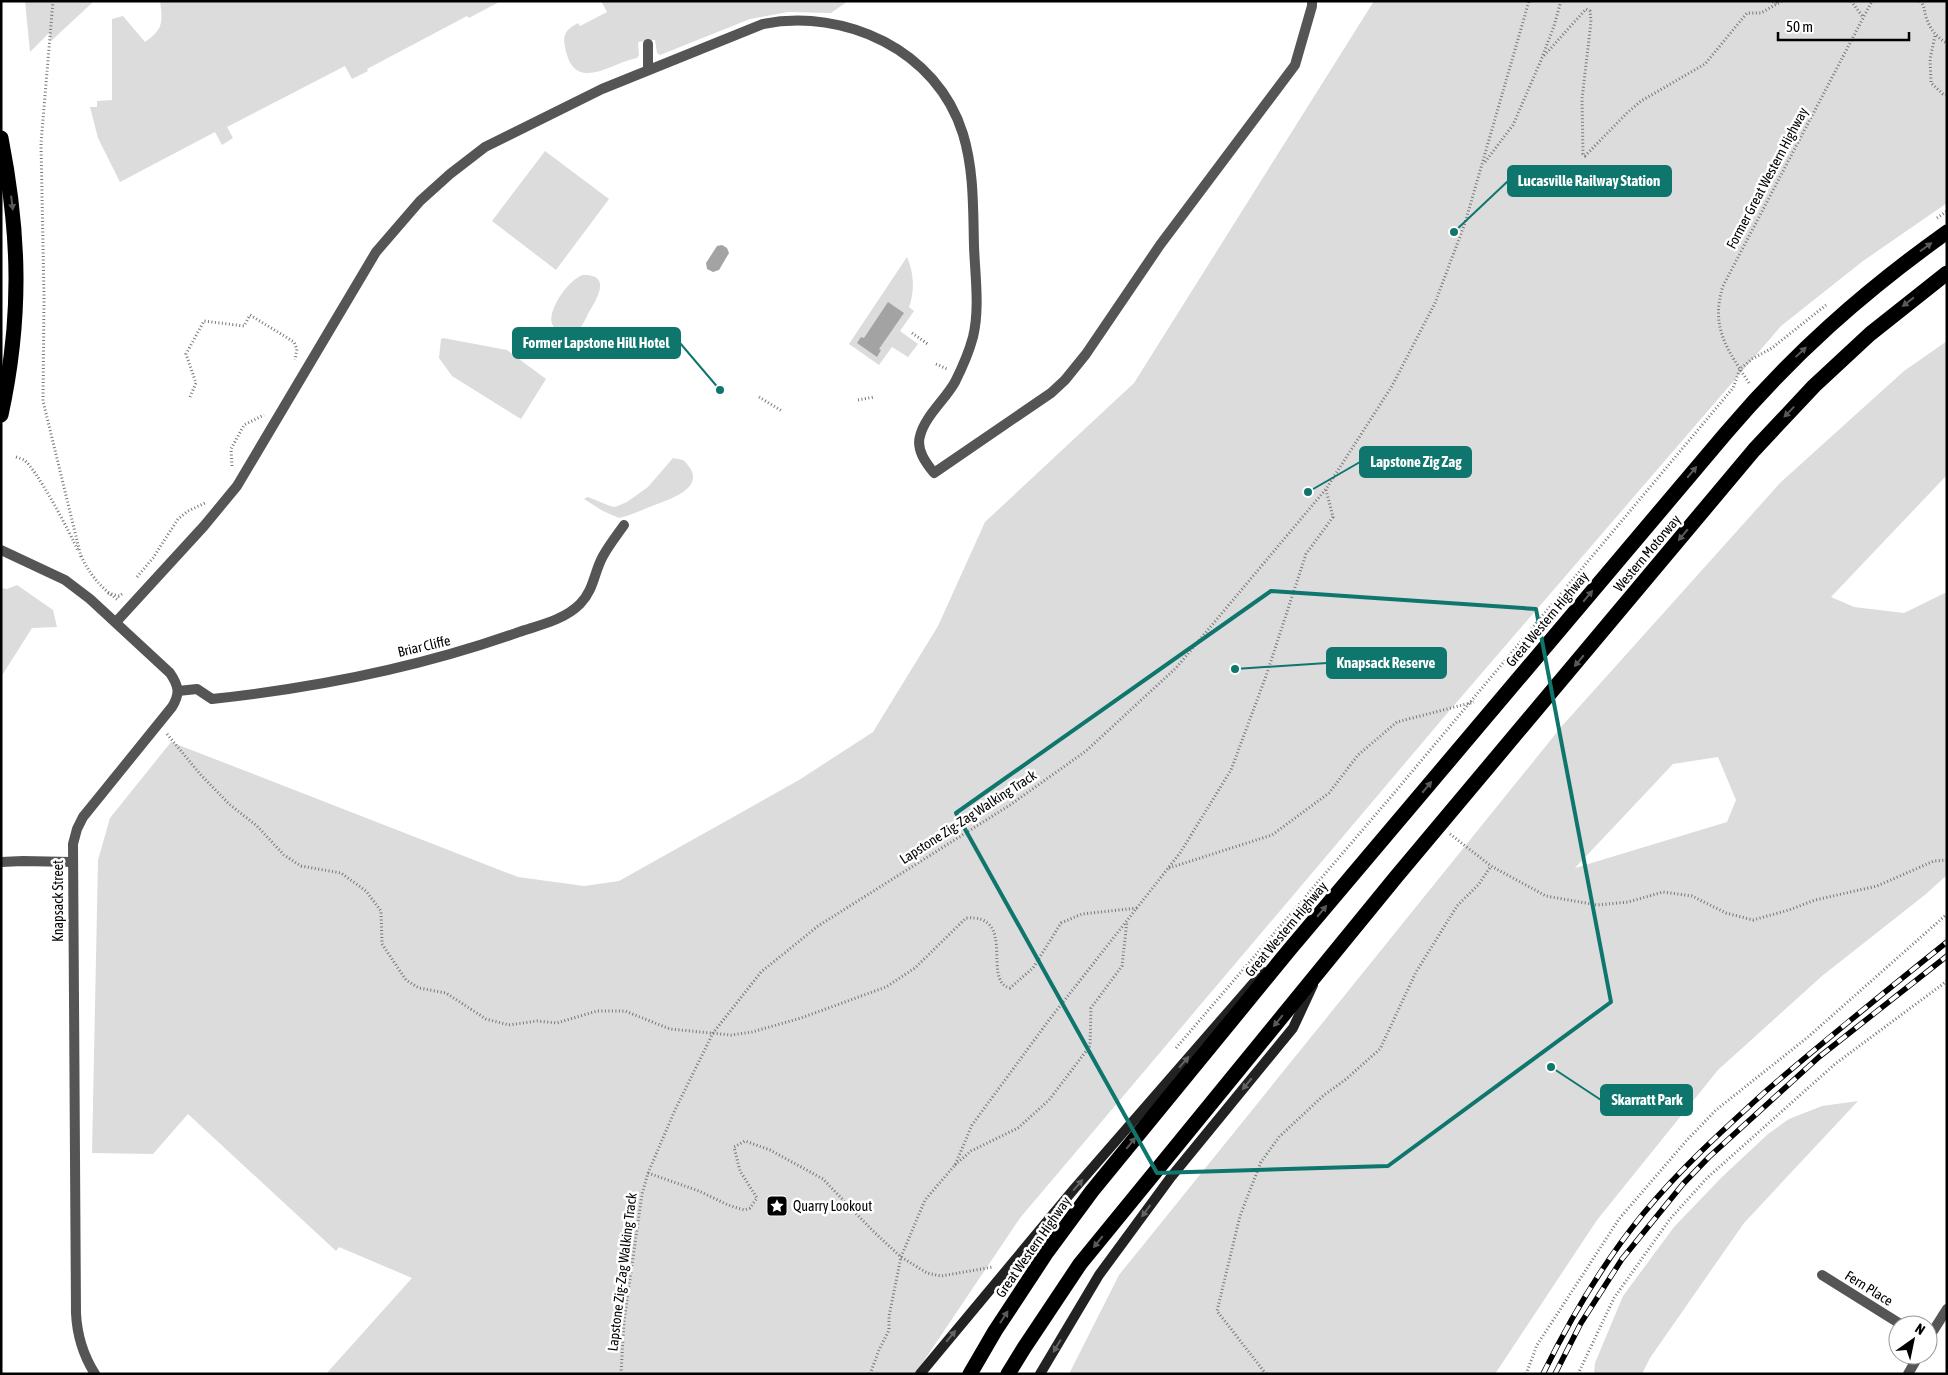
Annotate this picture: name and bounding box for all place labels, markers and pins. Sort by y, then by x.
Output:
callout: Lucasville Railway Station [1508,166,1671,196]
callout: Former Lapstone Hill Hotel [513,328,680,358]
callout: Lapstone Zig Zag [1360,447,1471,477]
callout: Knapsack Reserve [1327,648,1446,678]
callout: Skarratt Park [1601,1085,1692,1115]
place icon: Quarry Lookout [765,1194,789,1218]
place label: Quarry Lookout [793,1198,872,1214]

